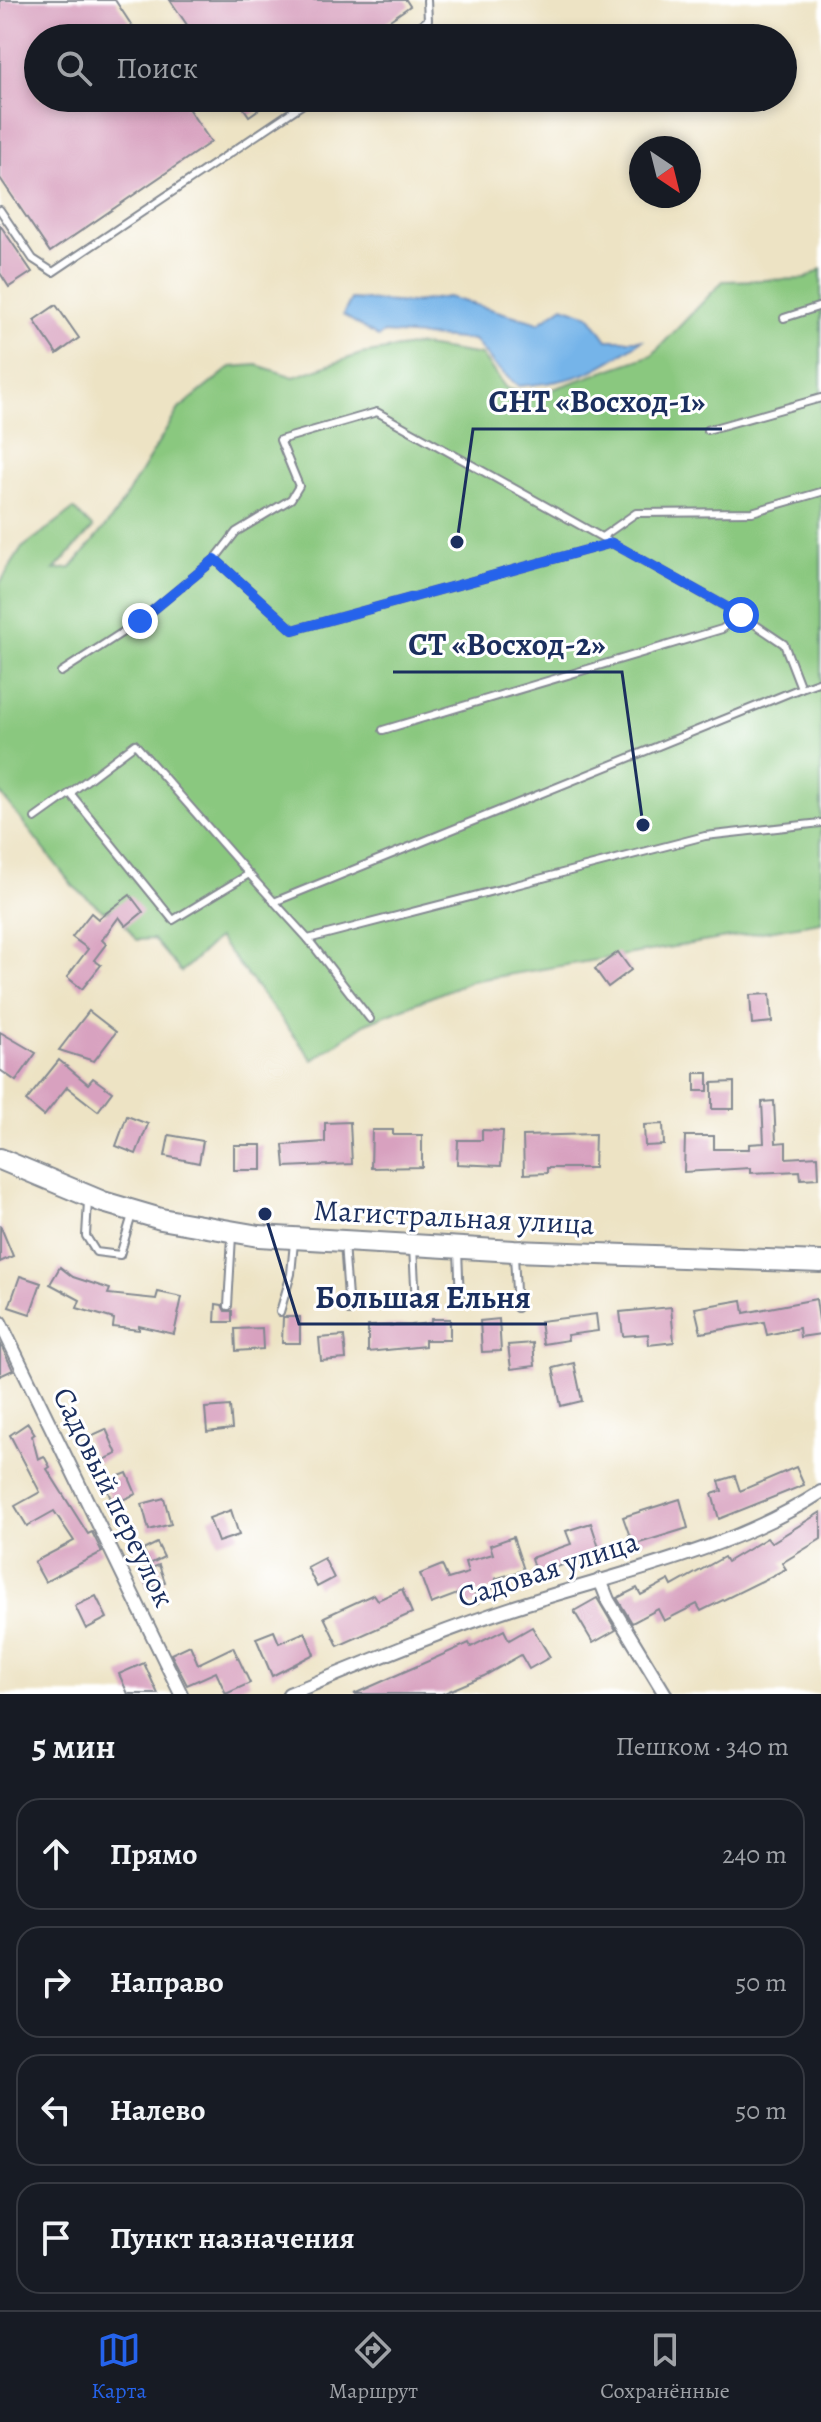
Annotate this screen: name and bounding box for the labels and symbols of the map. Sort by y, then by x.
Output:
north arrow [629,136,701,208]
callout: СНТ «Восход-1» [473,373,722,429]
text: СНТ «Восход-1» [489,379,705,423]
route start [723,597,759,633]
route end [122,603,158,639]
callout: СТ «Восход-2» [393,616,622,672]
text: СТ «Восход-2» [408,622,606,666]
street label: Магистральная улица [313,1190,596,1244]
callout: Большая Ельня [299,1268,547,1324]
text: Большая Ельня [315,1275,531,1319]
street label: Садовый переулок [43,1380,185,1614]
street label: Садовая улица [453,1521,644,1617]

